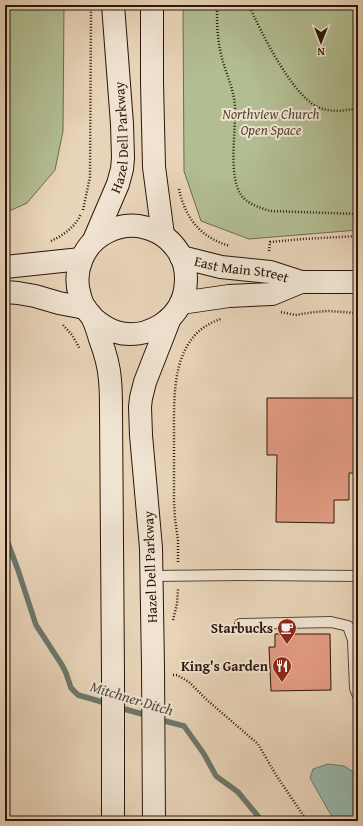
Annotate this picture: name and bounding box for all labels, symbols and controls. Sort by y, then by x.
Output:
north arrow [301,22,341,62]
text: N [317,44,325,60]
street label: Hazel Dell Parkway [105,81,133,196]
park label: Northview Church Open Space [222,104,320,140]
street label: East Main Street [192,251,292,287]
street label: Hazel Dell Parkway [138,511,162,623]
cafe icon: Starbucks [276,617,298,645]
place label: Starbucks [211,618,273,638]
restaurant icon: King's Garden [271,655,293,683]
place label: King's Garden [181,656,269,676]
water label: Mitchner Ditch [88,675,177,721]

